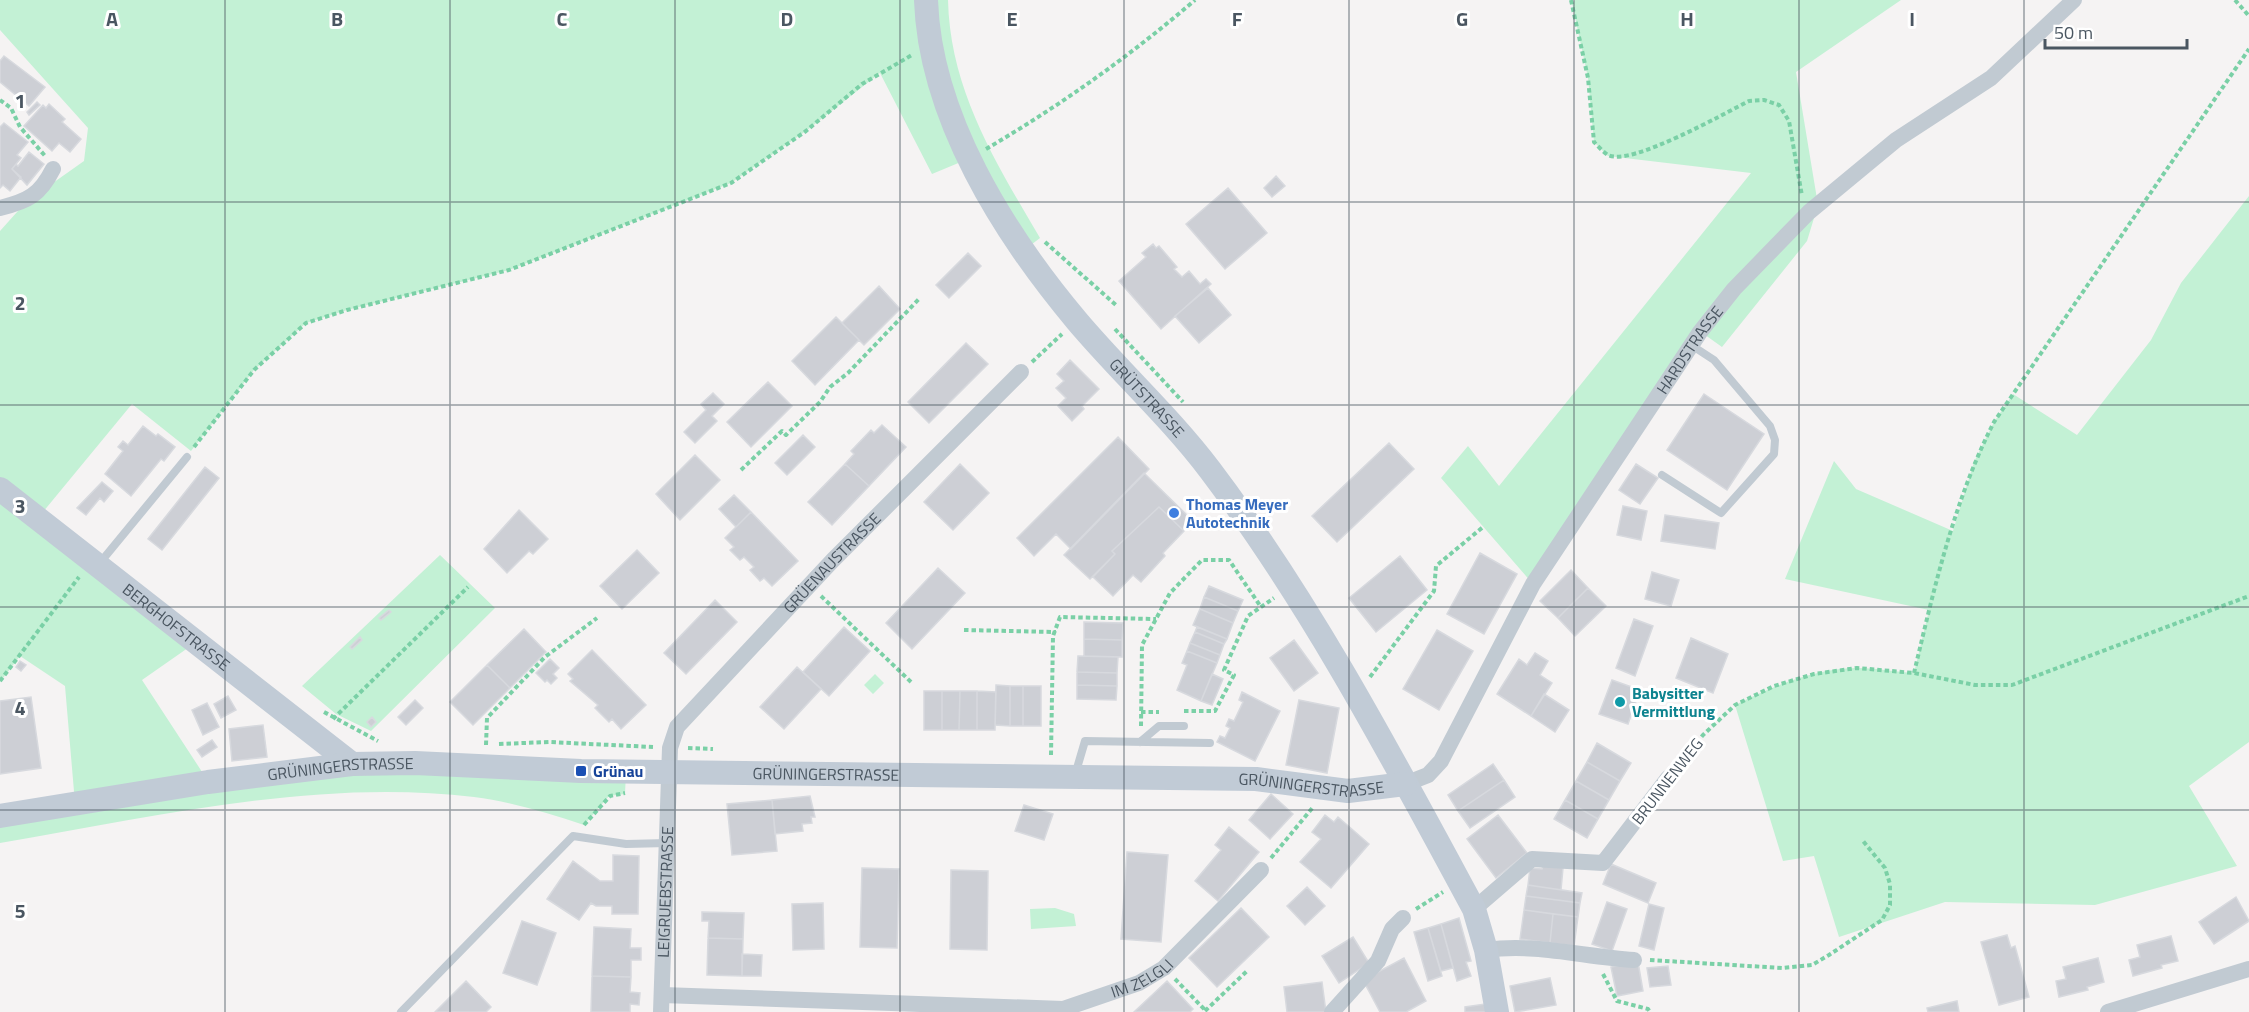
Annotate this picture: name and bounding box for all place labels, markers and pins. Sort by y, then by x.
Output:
place label: Thomas Meyer Autotechnik [1186,492,1288,534]
marker: Thomas Meyer Autotechnik [1167,506,1181,520]
place label: Babysitter Vermittlung [1632,681,1716,723]
marker: Babysitter Vermittlung [1613,695,1627,709]
place label: Grünau [593,759,643,783]
marker: Grünau [574,764,588,778]

